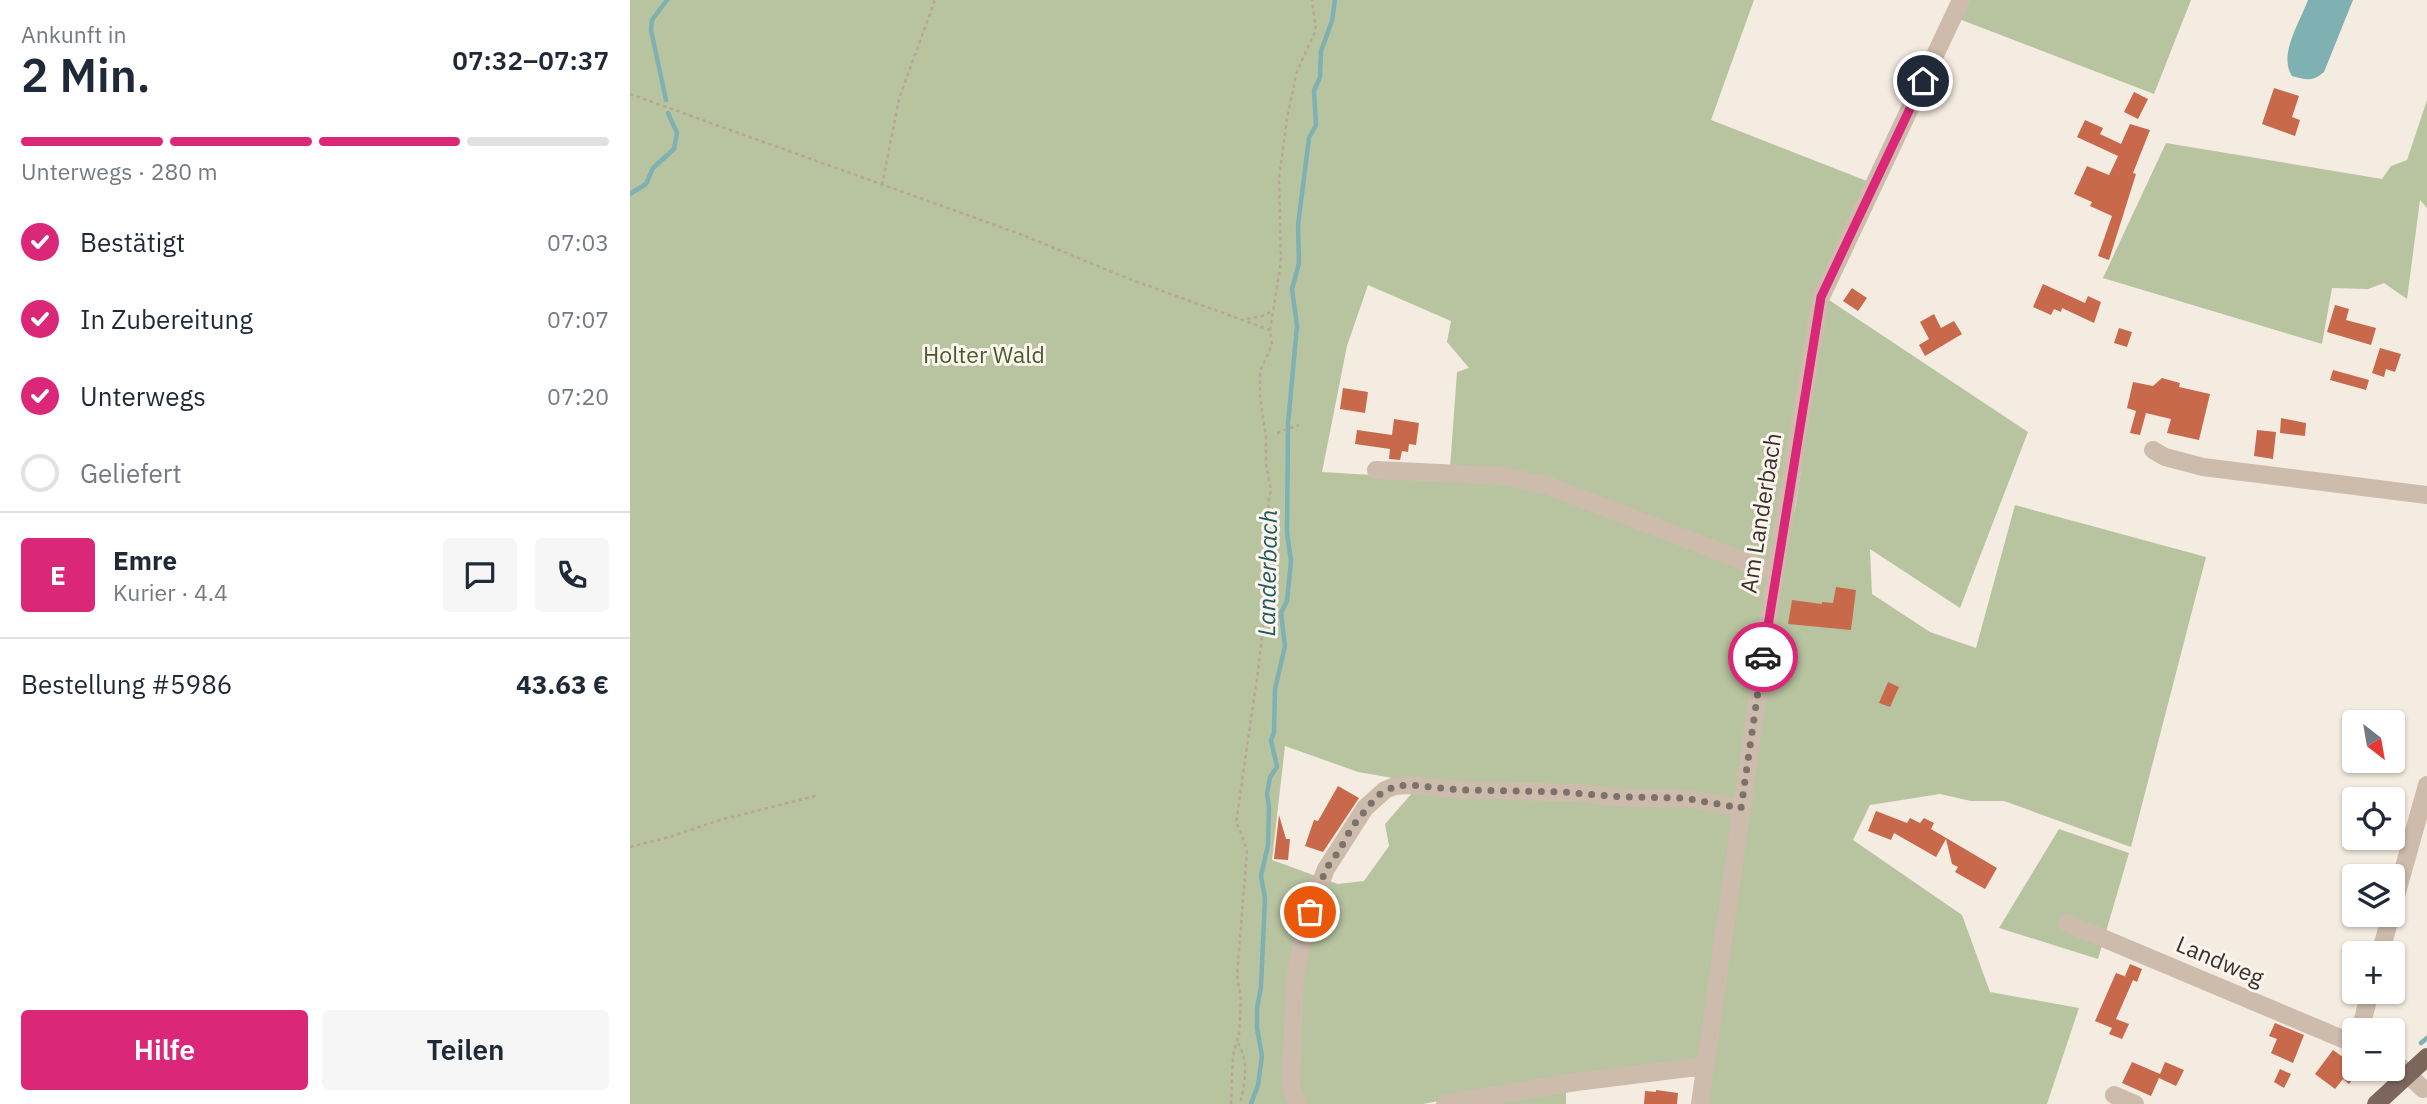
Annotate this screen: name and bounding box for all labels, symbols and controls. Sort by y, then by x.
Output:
text: Ankunft in [21,19,127,49]
text: 07:32–07:37 [452,43,609,77]
text: 2 Min. [21,45,151,105]
pin [1893,51,1953,111]
icon: home [1904,62,1942,100]
text: Unterwegs · 280 m [21,156,218,186]
icon: check [21,223,59,261]
text: Bestätigt [80,225,185,259]
text: 07:03 [547,227,609,257]
icon: check [21,300,59,338]
text: In Zubereitung [80,302,253,336]
text: 07:07 [547,304,609,334]
park label: Holter Wald [923,339,1045,369]
icon: check [21,377,59,415]
text: Unterwegs [80,379,206,413]
text: 07:20 [547,381,609,411]
street label: Am Landerbach [1733,431,1787,595]
text: Geliefert [80,456,182,490]
water label: Landerbach [1250,509,1284,637]
button: chat [443,538,517,612]
button: phone [535,538,609,612]
text: Emre [113,543,177,577]
text: E [50,558,66,592]
text: Kurier · 4.4 [113,577,228,607]
courier [1728,622,1798,692]
icon: car [1744,638,1782,676]
text: Bestellung #5986 [21,667,232,701]
text: 43.63 € [516,667,609,701]
north arrow [2342,710,2404,774]
map controls [2342,710,2405,1081]
button: locate [2342,787,2405,850]
button: layers [2342,864,2405,927]
pin [1280,882,1340,942]
icon: bag [1291,893,1329,931]
street label: Landweg [2172,928,2269,992]
button: + [2342,941,2405,1004]
button: Hilfe [21,1010,308,1090]
button: Teilen [322,1010,609,1090]
button: − [2342,1018,2405,1081]

